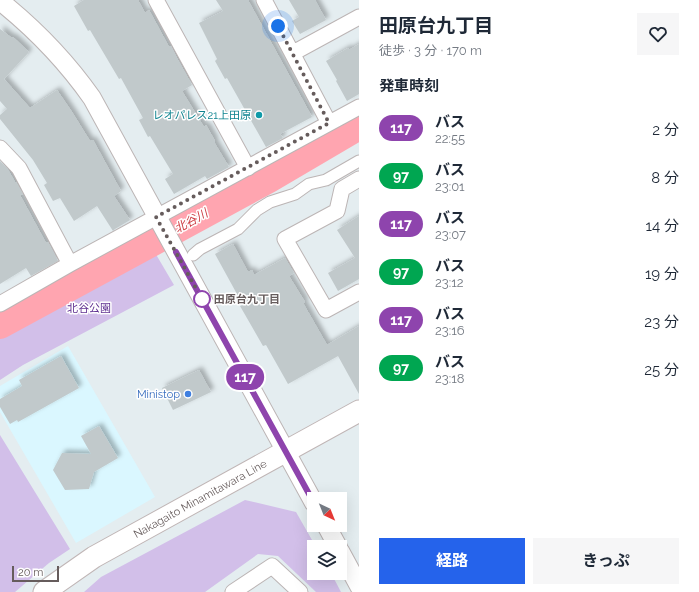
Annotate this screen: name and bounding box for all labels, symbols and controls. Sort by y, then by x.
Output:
button: heart [637,13,679,55]
text: 田原台九丁目 [379,14,493,36]
your location [268,16,288,36]
text: 徒歩 · 3 分 · 170 m [379,43,482,58]
text: 発車時刻 [379,77,439,95]
place label: レオパレス21上田原 [153,109,251,122]
marker: レオパレス21上田原 [254,110,264,120]
text: バス [435,113,465,131]
text: 117 [390,120,412,136]
text: 2 分 [652,121,679,139]
text: 22:55 [435,131,465,146]
text: バス [435,161,465,179]
text: 97 [393,168,409,184]
text: 8 分 [651,169,679,187]
text: 23:01 [435,179,465,194]
water label: 北谷川 [172,205,212,236]
text: バス [435,209,465,227]
text: 117 [390,216,412,232]
text: 14 分 [646,217,679,235]
text: 23:07 [435,227,466,242]
text: バス [435,257,465,275]
text: 97 [393,264,409,280]
text: 19 分 [645,265,679,283]
text: 23:12 [435,275,464,290]
marker: 田原台九丁目 [193,290,211,308]
place label: 田原台九丁目 [214,293,280,306]
park label: 北谷公園 [67,302,111,315]
text: バス [435,305,465,323]
text: 117 [390,312,412,328]
text: 23 分 [644,313,679,331]
text: 23:16 [435,323,465,338]
text: バス [435,353,465,371]
text: 97 [393,360,409,376]
text: 25 分 [644,361,679,379]
line badge: 117 [222,364,268,390]
text: 117 [234,369,256,385]
text: 23:18 [435,371,464,386]
place label: Ministop [137,388,180,401]
marker: Ministop [183,389,193,399]
street label: Nakagaito Minamitawara Line [131,456,269,541]
north arrow [307,492,347,532]
map controls [307,492,347,580]
button: 経路 [379,538,525,584]
button: きっぷ [533,538,679,584]
button: layers [307,540,347,580]
scale bar [12,564,59,583]
text: 20 m [18,566,43,579]

